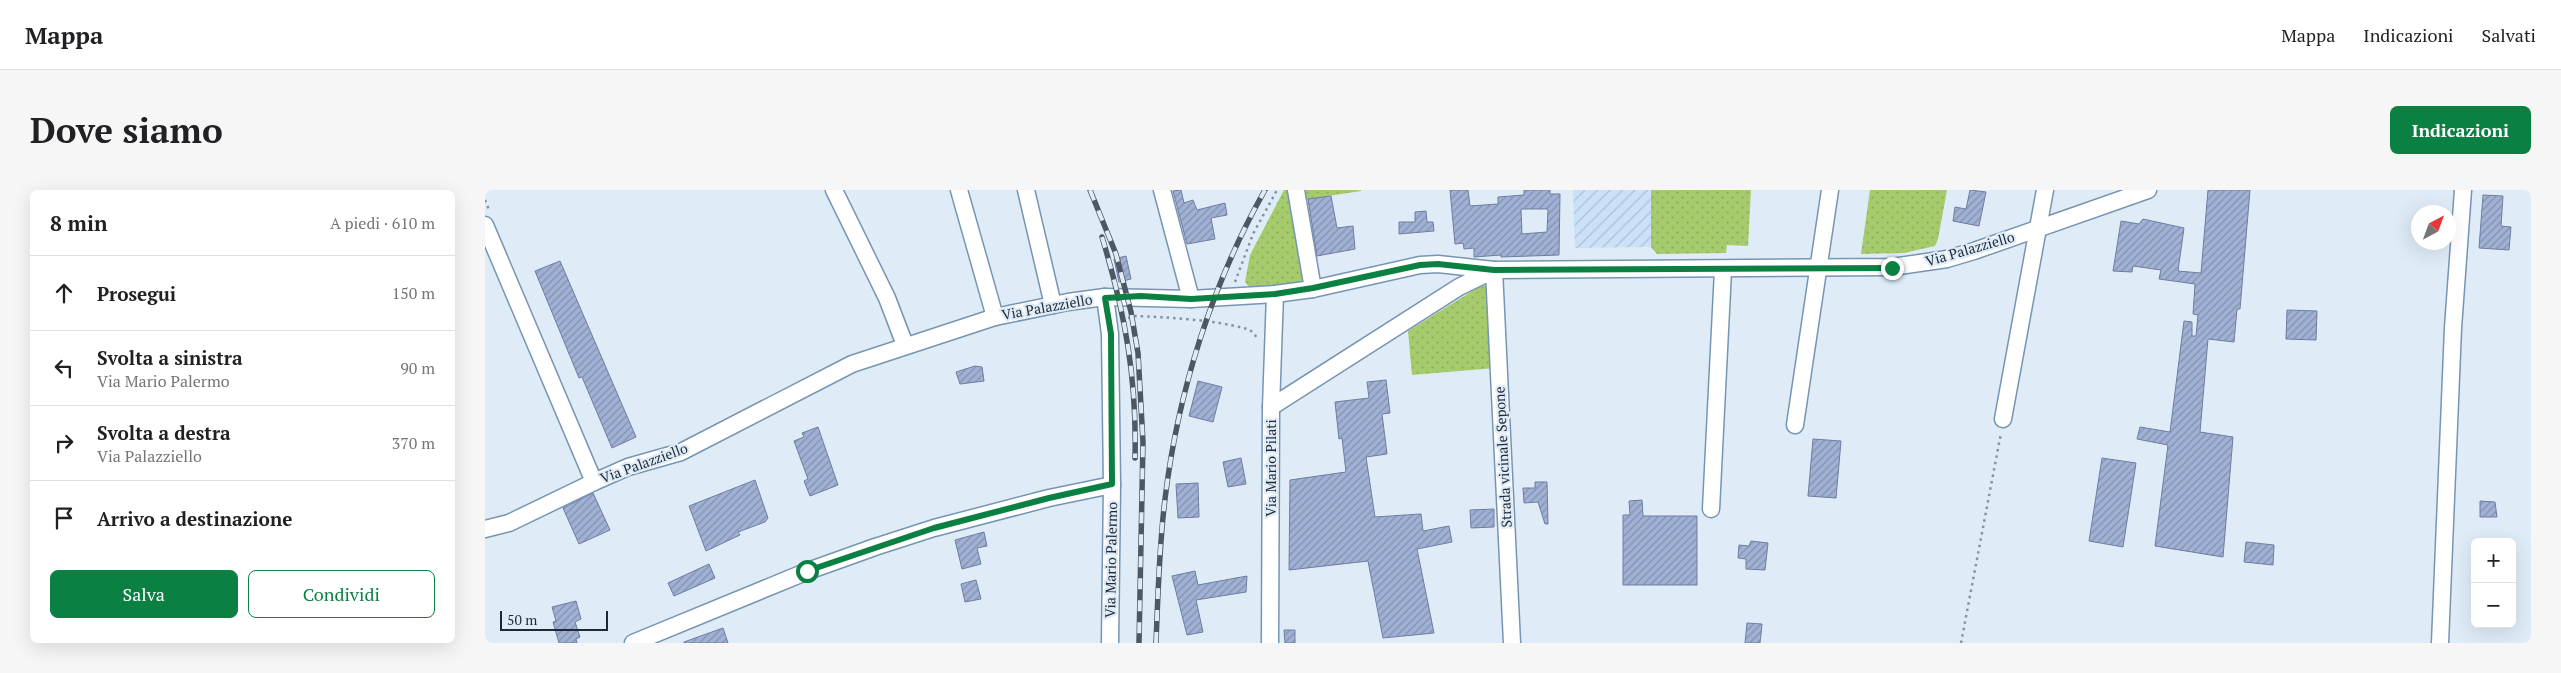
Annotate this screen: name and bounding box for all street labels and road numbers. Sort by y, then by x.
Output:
street label: Via Palazziello [1923,227,2017,270]
street label: Via Palazziello [1000,289,1094,324]
street label: Strada vicinale Sepone [1489,386,1516,528]
street label: Via Mario Pilati [1261,419,1280,517]
street label: Via Palazziello [597,438,690,487]
street label: Via Mario Palermo [1100,502,1121,618]

